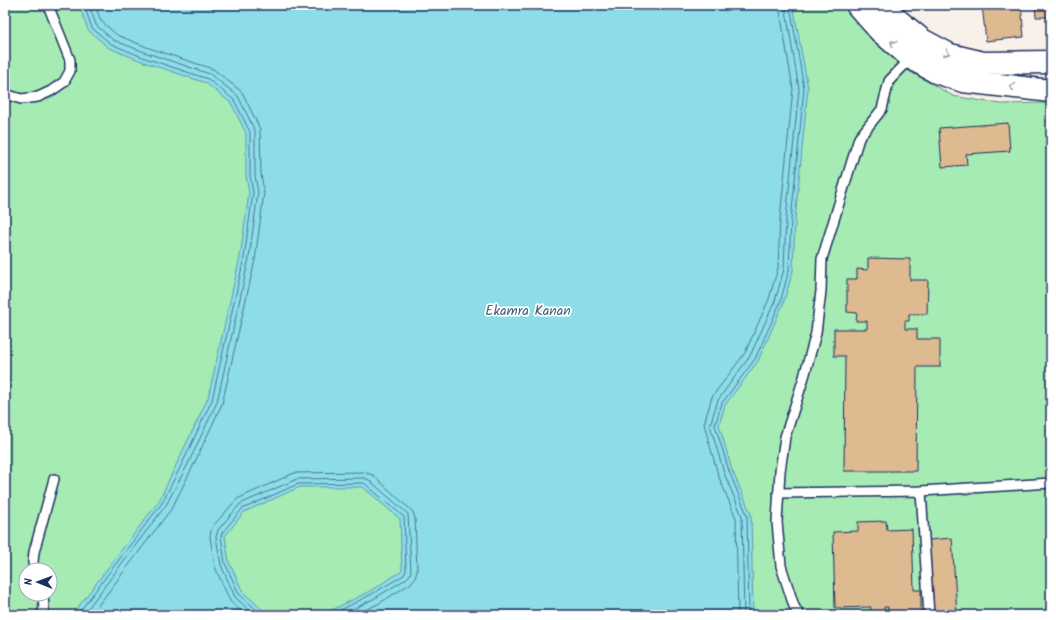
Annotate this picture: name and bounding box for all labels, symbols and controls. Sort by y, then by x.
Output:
one-way arrow [891,41,898,48]
one-way arrow [943,48,951,56]
one-way arrow [1009,83,1015,92]
park label: Ekamra Kanan [485,300,571,322]
north arrow [18,562,58,602]
text: N [20,578,38,585]

